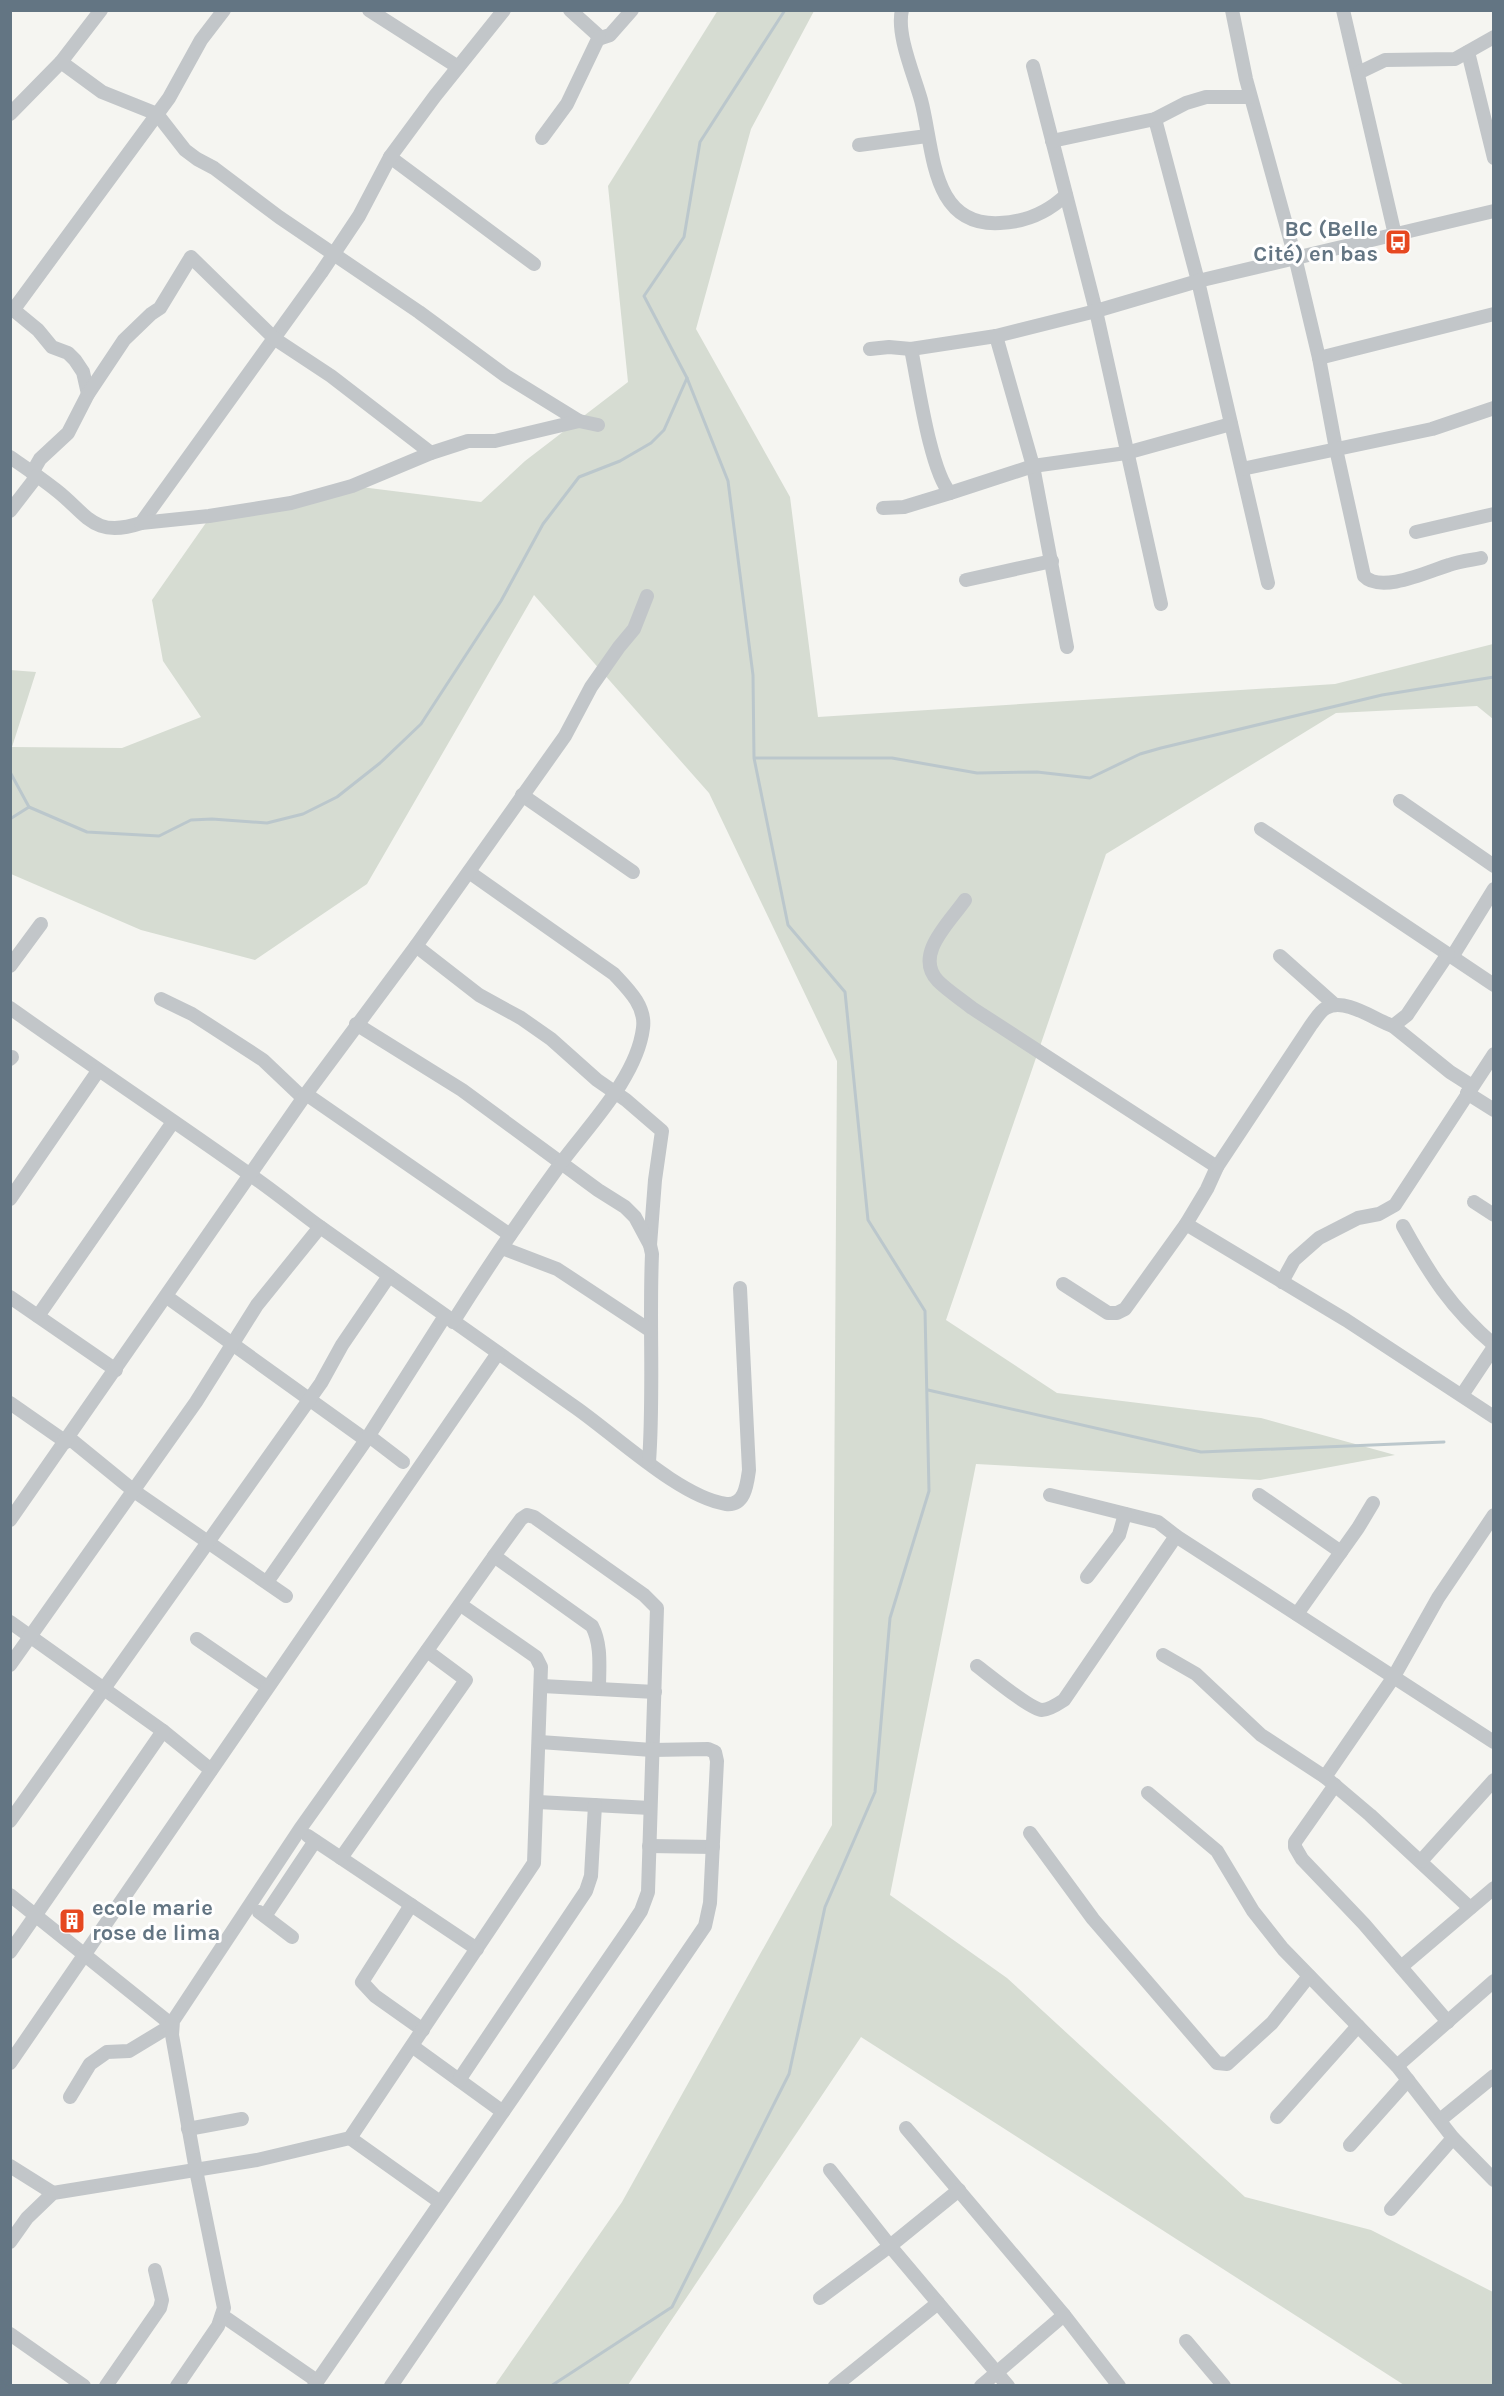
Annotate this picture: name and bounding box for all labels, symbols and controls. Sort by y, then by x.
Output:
place label: BC (Belle Cité) en bas [1253,216,1378,267]
bus stop icon: BC (Belle Cité) en bas [1383,227,1413,257]
place label: ecole marie rose de lima [92,1895,220,1946]
building icon: ecole marie rose de lima [57,1906,87,1936]

